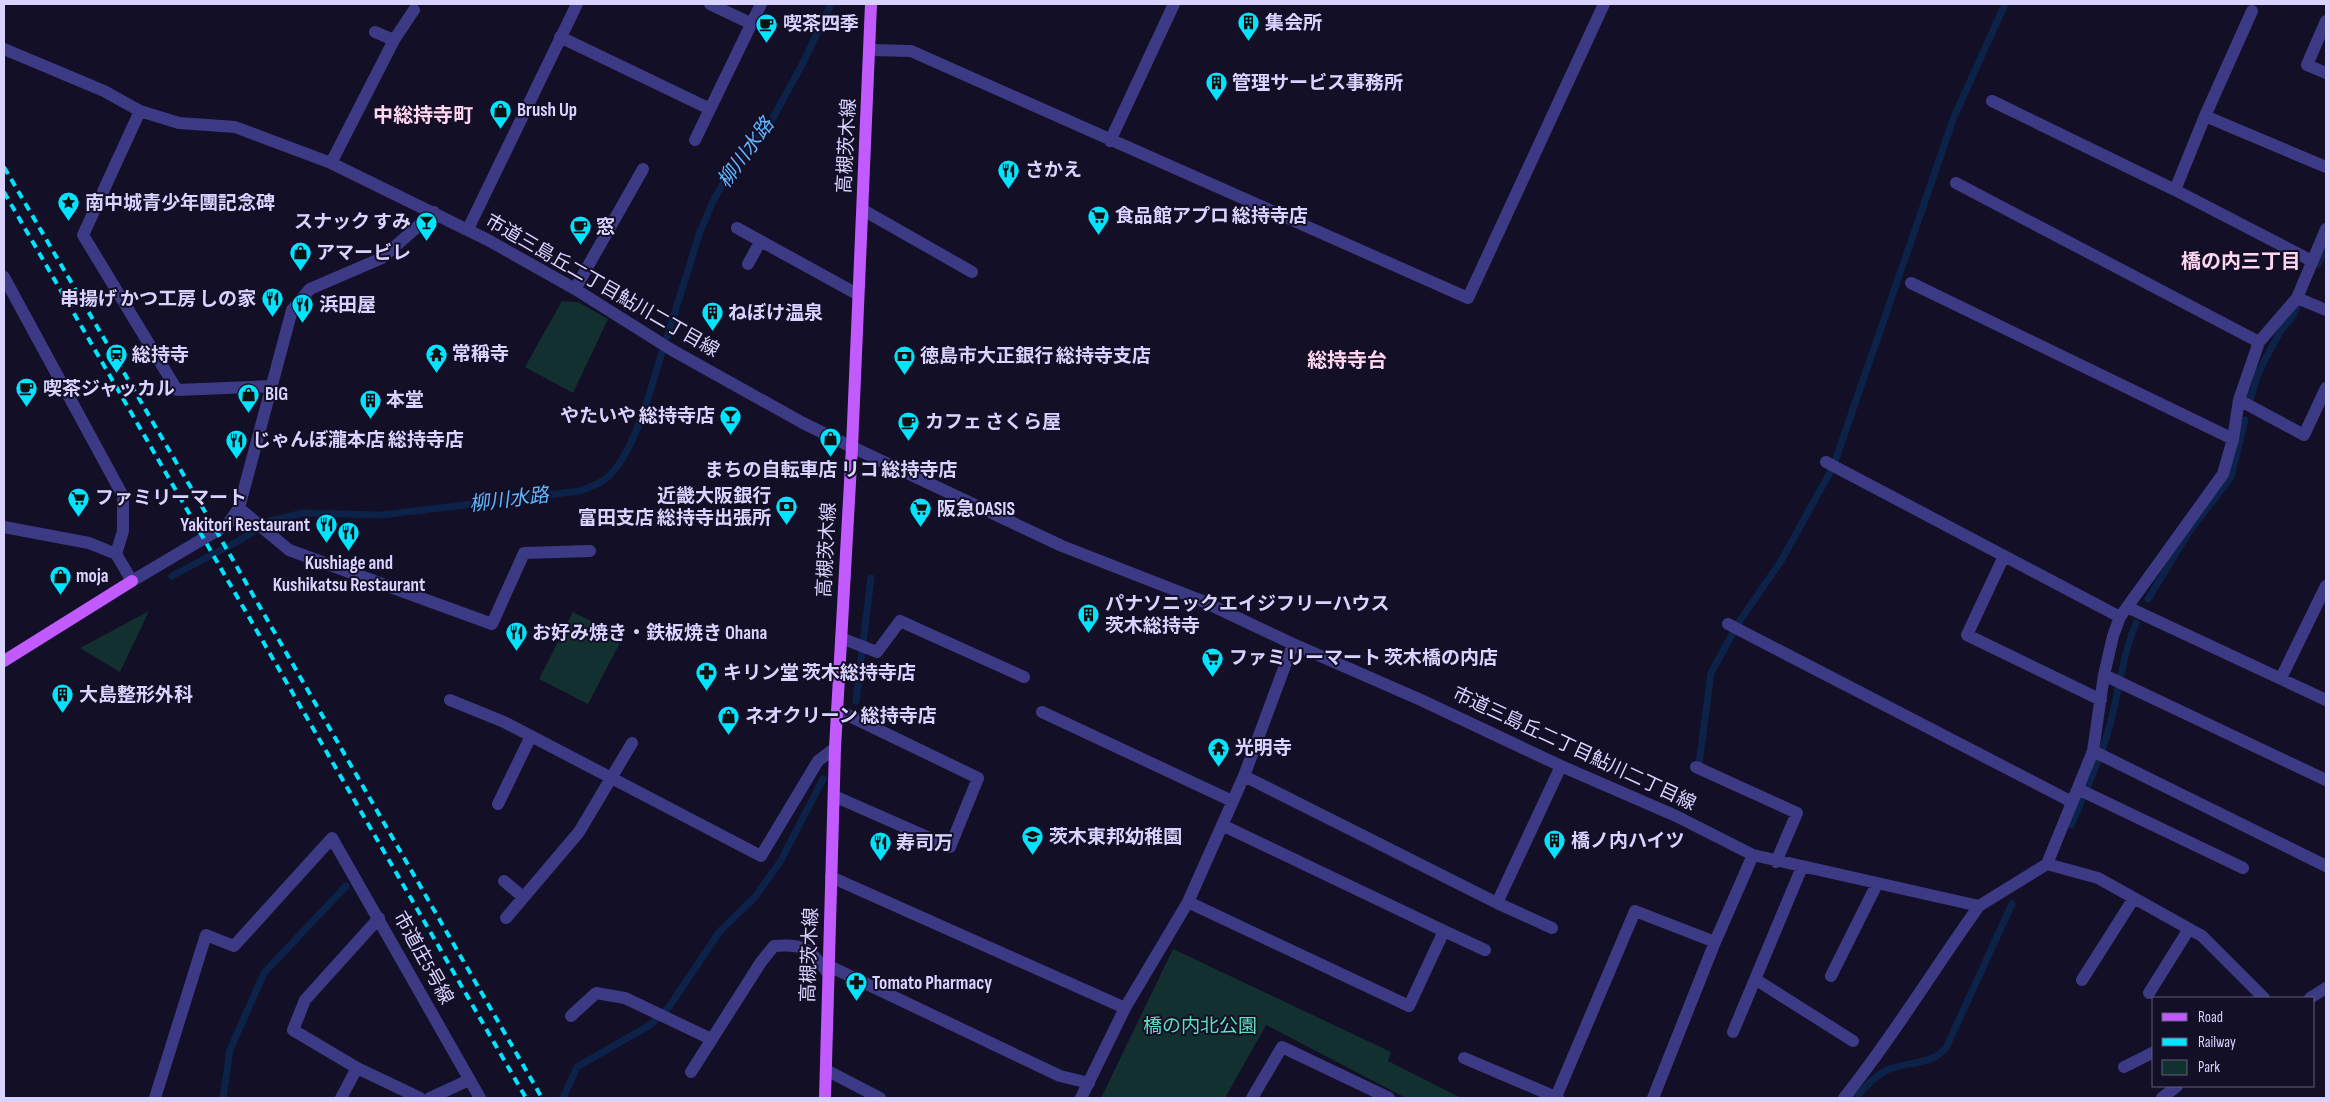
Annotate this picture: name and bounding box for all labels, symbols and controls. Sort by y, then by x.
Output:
building icon: 集会所 [1237,11,1261,42]
cafe icon: 喫茶四季 [755,12,779,43]
place label: 集会所 [1265,12,1322,35]
place label: 喫茶四季 [783,13,859,36]
building icon: 管理サービス事務所 [1204,71,1228,102]
place label: 管理サービス事務所 [1232,72,1403,95]
shop icon: Brush Up [489,98,513,129]
street label: 高槻茨木線 [833,98,861,194]
place label: Brush Up [517,99,577,122]
district label: 中総持寺町 [373,104,473,128]
water label: 柳川水路 [713,112,780,192]
restaurant icon: さかえ [997,158,1021,189]
place label: さかえ [1025,159,1082,182]
place icon: 南中城青少年團記念碑 [57,191,81,222]
place label: 南中城青少年團記念碑 [85,192,275,215]
supermarket icon: 食品館アプロ 総持寺店 [1087,204,1111,235]
place label: 食品館アプロ 総持寺店 [1115,205,1308,228]
bar icon: スナック すみ [415,210,439,241]
street label: 市道三島丘二丁目鮎川二丁目線 [481,210,723,362]
place label: スナック すみ [294,211,411,234]
cafe icon: 窓 [568,215,592,246]
place label: 窓 [596,216,615,239]
shop icon: アマービレ [288,241,312,272]
place label: アマービレ [316,242,411,265]
district label: 橋の内三丁目 [2181,250,2301,274]
restaurant icon: 串揚げ かつ工房 しの家 [260,287,284,318]
place label: 串揚げ かつ工房 しの家 [60,288,256,311]
restaurant icon: 浜田屋 [291,293,315,324]
place label: 浜田屋 [319,294,376,317]
building icon: ねぼけ温泉 [700,301,724,332]
place label: ねぼけ温泉 [728,302,823,325]
temple icon: 常稱寺 [424,342,448,373]
station icon: 総持寺 [104,343,128,374]
place label: 常稱寺 [452,343,509,366]
place label: 総持寺 [132,344,189,367]
bank icon: 徳島市大正銀行 総持寺支店 [892,344,916,375]
place label: 徳島市大正銀行 総持寺支店 [920,345,1151,368]
district label: 総持寺台 [1307,349,1387,373]
cafe icon: 喫茶ジャッカル [15,377,39,408]
place label: 喫茶ジャッカル [43,378,175,401]
shop icon: BIG [237,382,261,413]
place label: BIG [265,383,288,406]
building icon: 本堂 [358,388,382,419]
place label: 本堂 [386,389,424,412]
bar icon: やたいや 総持寺店 [719,404,743,435]
place label: やたいや 総持寺店 [560,405,715,428]
cafe icon: カフェ さくら屋 [897,410,921,441]
place label: カフェ さくら屋 [925,411,1061,434]
shop icon: まちの自転車店 リコ 総持寺店 [819,427,843,458]
restaurant icon: じゃんぼ瀧本店 総持寺店 [224,428,248,459]
place label: じゃんぼ瀧本店 総持寺店 [252,429,464,452]
place label: まちの自転車店 リコ 総持寺店 [705,459,957,482]
water label: 柳川水路 [468,483,552,517]
place label: 近畿大阪銀行 富田支店 総持寺出張所 [578,485,771,530]
supermarket icon: ファミリーマート [67,486,91,517]
place label: ファミリーマート [95,487,247,510]
bank icon: 近畿大阪銀行 富田支店 総持寺出張所 [775,495,799,526]
supermarket icon: 阪急OASIS [909,497,933,528]
place label: 阪急OASIS [937,498,1015,521]
street label: 高槻茨木線 [813,502,841,598]
restaurant icon: Yakitori Restaurant [314,513,338,544]
place label: Yakitori Restaurant [180,514,310,537]
restaurant icon: Kushiage and Kushikatsu Restaurant [337,520,361,551]
place label: Kushiage and Kushikatsu Restaurant [273,552,425,597]
shop icon: moja [48,564,72,595]
place label: moja [76,565,108,588]
place label: パナソニックエイジフリーハウス 茨木総持寺 [1105,593,1390,638]
building icon: パナソニックエイジフリーハウス 茨木総持寺 [1077,603,1101,634]
restaurant icon: お好み焼き・鉄板焼き Ohana [504,621,528,652]
place label: お好み焼き・鉄板焼き Ohana [532,622,767,645]
supermarket icon: ファミリーマート 茨木橋の内店 [1201,646,1225,677]
place label: ファミリーマート 茨木橋の内店 [1229,647,1498,670]
pharmacy icon: キリン堂 茨木総持寺店 [695,661,719,692]
place label: キリン堂 茨木総持寺店 [723,662,916,685]
street label: 市道三島丘二丁目鮎川二丁目線 [1449,682,1699,816]
building icon: 大島整形外科 [51,683,75,714]
place label: 大島整形外科 [79,684,193,707]
shop icon: ネオクリーン 総持寺店 [717,704,741,735]
place label: ネオクリーン 総持寺店 [745,705,937,728]
temple icon: 光明寺 [1207,736,1231,767]
place label: 光明寺 [1235,737,1292,760]
school or university icon: 茨木東邦幼稚園 [1021,825,1045,856]
place label: 茨木東邦幼稚園 [1049,826,1182,849]
building icon: 橋ノ内ハイツ [1543,829,1567,860]
place label: 橋ノ内ハイツ [1571,830,1685,853]
restaurant icon: 寿司万 [868,831,892,862]
place label: 寿司万 [896,832,953,855]
street label: 高槻茨木線 [797,907,823,1003]
street label: 市道庄5号線 [388,908,458,1008]
pharmacy icon: Tomato Pharmacy [844,971,868,1002]
place label: Tomato Pharmacy [872,972,992,995]
legend [2152,997,2315,1087]
text: Road [2198,1008,2223,1027]
park label: 橋の内北公園 [1143,1015,1257,1038]
text: Railway [2198,1033,2236,1052]
text: Park [2198,1058,2220,1077]

